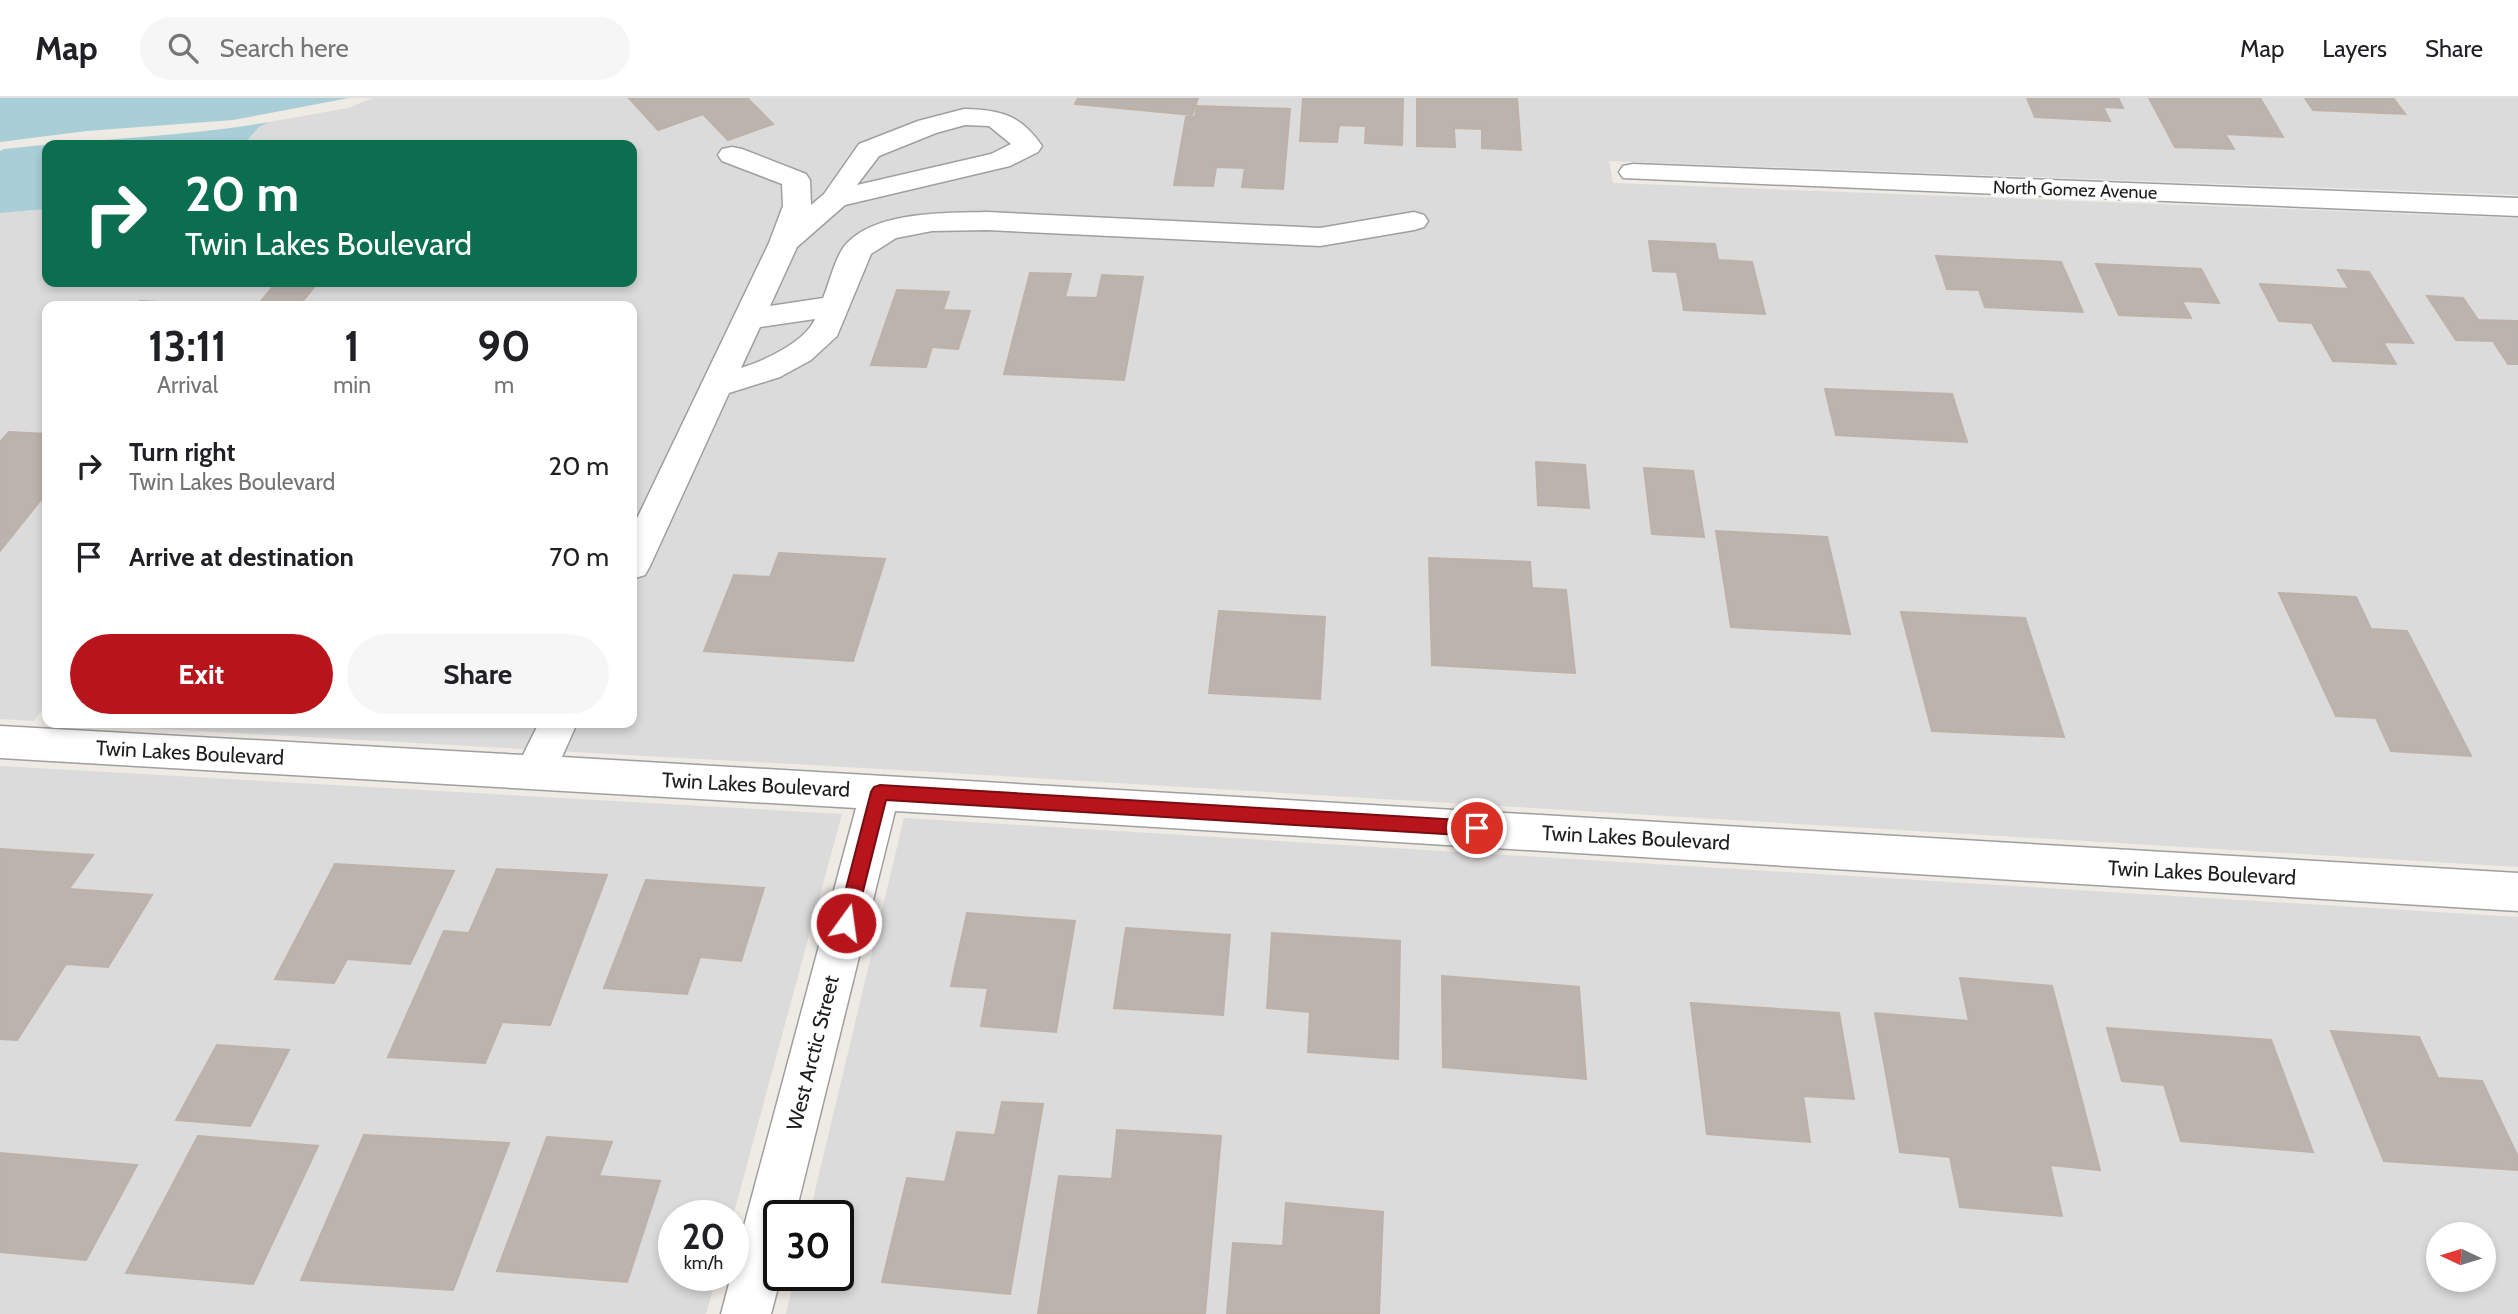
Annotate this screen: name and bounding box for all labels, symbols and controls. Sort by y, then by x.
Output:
search box [140,17,630,80]
text: Map [35,28,98,68]
icon: search [164,29,202,67]
text: Search here [220,32,349,64]
text: Map [2240,34,2284,63]
text: Layers [2322,34,2387,63]
text: Share [2425,34,2483,63]
text: 20 m [185,164,299,223]
icon: right [70,168,161,259]
street label: North Gomez Avenue [1992,176,2158,204]
text: Twin Lakes Boulevard [185,224,472,263]
text: 13:11 [148,320,227,372]
text: 1 [344,320,360,372]
text: 90 [477,320,531,372]
text: Arrival [157,371,218,399]
text: min [333,371,371,399]
text: m [494,371,514,399]
text: Turn right [129,436,235,468]
icon: right [70,447,108,485]
text: 20 m [549,450,609,482]
text: Twin Lakes Boulevard [129,468,335,496]
icon: arrive [70,538,108,576]
text: Arrive at destination [129,541,354,573]
text: 70 m [549,541,609,573]
button: Exit [70,634,333,714]
button: Share [347,634,609,714]
street label: Twin Lakes Boulevard [95,735,285,770]
street label: Twin Lakes Boulevard [661,767,851,802]
pin [1447,798,1507,858]
icon: arrive [1458,809,1496,847]
street label: Twin Lakes Boulevard [1541,820,1731,855]
street label: Twin Lakes Boulevard [2107,855,2297,890]
position arrow [809,886,883,960]
street label: West Arctic Street [781,973,844,1133]
speed limit sign: 30 [763,1200,854,1291]
text: 20 [682,1215,725,1258]
north arrow [2426,1222,2496,1292]
map controls [2426,1222,2496,1292]
text: km/h [684,1252,723,1274]

